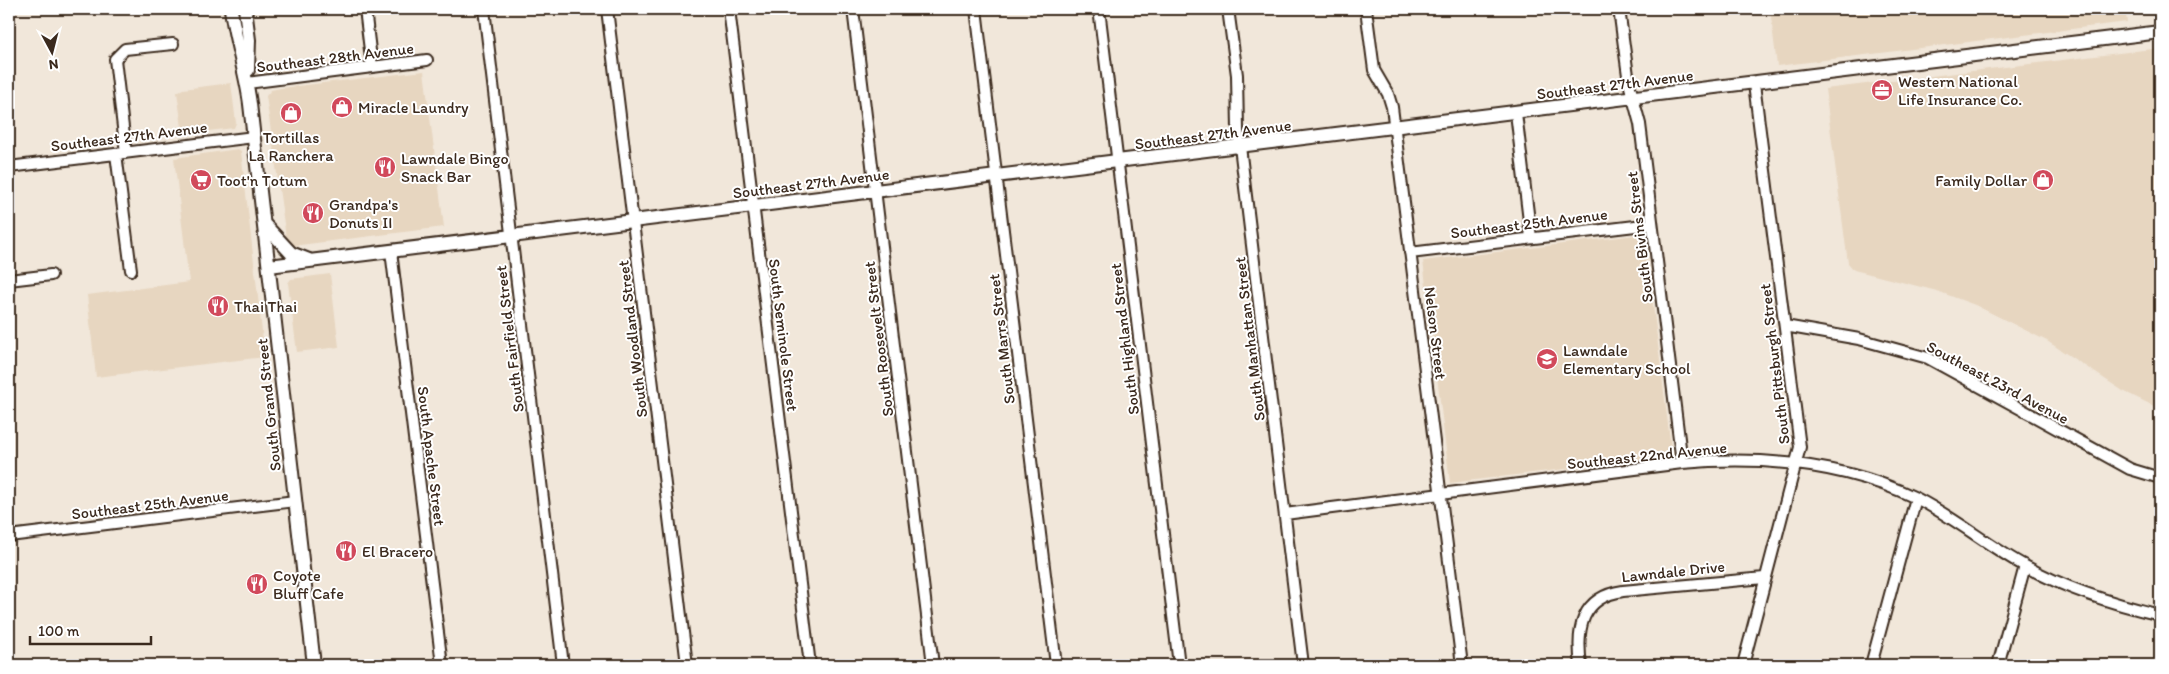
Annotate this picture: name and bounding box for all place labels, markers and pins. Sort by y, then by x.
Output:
place label: Western National Life Insurance Co. [1898,72,2022,109]
office icon: Western National Life Insurance Co. [1870,78,1894,102]
shop icon: Miracle Laundry [330,95,354,119]
place label: Miracle Laundry [358,98,469,117]
shop icon: Tortillas La Ranchera [279,101,303,125]
place label: Tortillas La Ranchera [248,128,334,165]
place label: Lawndale Bingo Snack Bar [401,149,509,186]
restaurant icon: Lawndale Bingo Snack Bar [373,155,397,179]
supermarket icon: Toot'n Totum [189,168,213,192]
shop icon: Family Dollar [2031,168,2055,192]
place label: Toot'n Totum [217,171,308,190]
place label: Family Dollar [1935,171,2028,190]
place label: Grandpa's Donuts II [329,195,398,232]
restaurant icon: Grandpa's Donuts II [301,201,325,225]
restaurant icon: Thai Thai [206,294,230,318]
place label: Thai Thai [234,297,297,316]
place label: Lawndale Elementary School [1563,341,1691,378]
school or university icon: Lawndale Elementary School [1535,347,1559,371]
restaurant icon: El Bracero [334,539,358,563]
place label: El Bracero [362,542,433,561]
place label: Coyote Bluff Cafe [273,566,344,603]
restaurant icon: Coyote Bluff Cafe [245,572,269,596]

